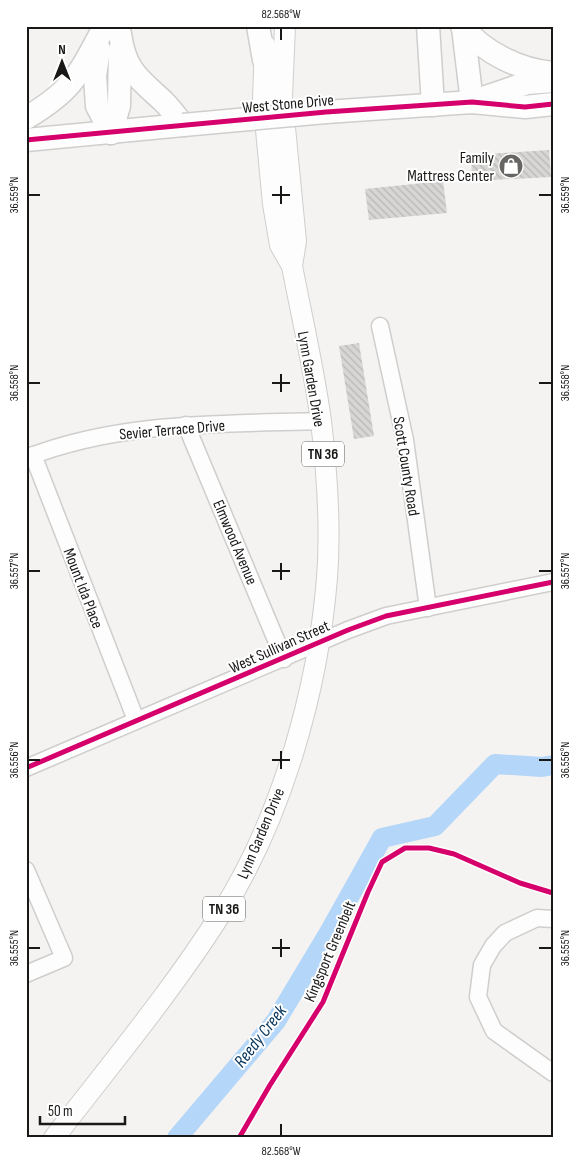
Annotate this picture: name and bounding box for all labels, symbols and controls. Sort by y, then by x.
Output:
text: 82.568°W [261,7,301,22]
north arrow [38,38,88,88]
text: N [58,41,66,58]
street label: West Stone Drive [242,91,335,118]
place label: Family Mattress Center [407,149,494,186]
shop icon: Family Mattress Center [498,153,524,179]
text: 36.559°N [7,177,22,213]
text: 36.559°N [558,177,573,213]
street label: Lynn Garden Drive [293,330,328,429]
text: 36.558°N [7,365,22,401]
text: 36.558°N [558,365,573,401]
street label: Scott County Road [388,415,423,517]
street label: Sevier Terrace Drive [118,416,226,445]
road number: TN 36 [302,442,344,466]
street label: Elmwood Avenue [208,497,261,588]
street label: Mount Ida Place [59,546,107,631]
text: 36.557°N [7,553,22,589]
text: 36.557°N [558,553,573,589]
street label: West Sullivan Street [227,617,333,678]
text: 36.556°N [7,742,22,778]
text: 36.556°N [558,742,573,778]
street label: Lynn Garden Drive [234,785,289,882]
road number: TN 36 [203,896,245,922]
street label: Kingsport Greenbelt [301,898,360,1005]
text: 36.555°N [7,930,22,966]
text: 36.555°N [558,930,573,966]
water label: Reedy Creek [230,1000,292,1072]
scale bar [40,1094,125,1126]
text: 50 m [48,1102,73,1121]
text: 82.568°W [261,1144,301,1159]

